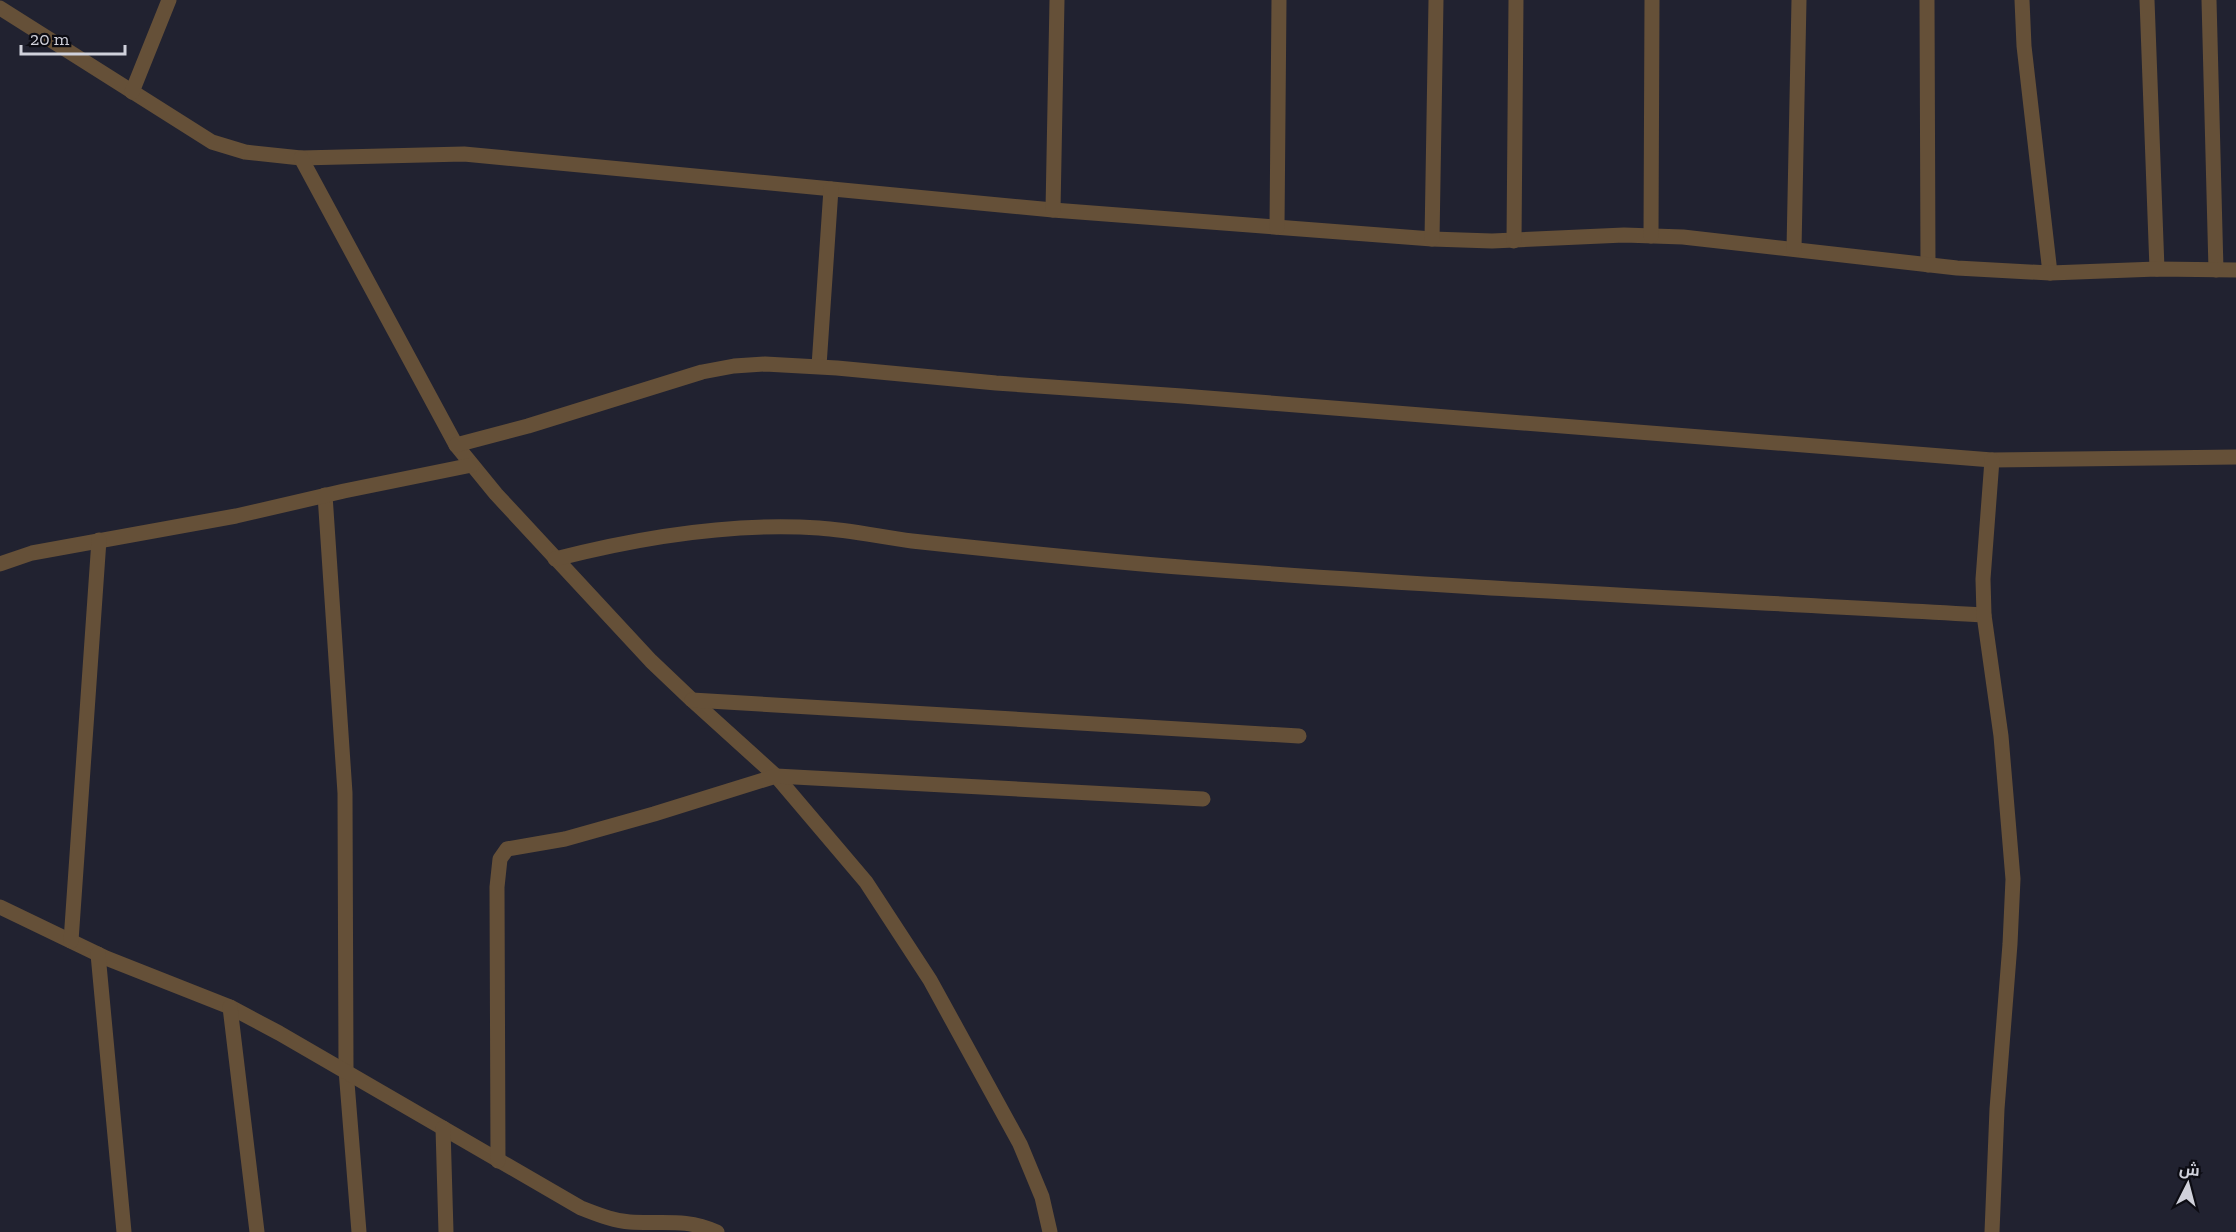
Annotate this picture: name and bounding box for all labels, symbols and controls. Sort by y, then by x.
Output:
scale bar [21,18,124,56]
text: 20 m [30,28,70,50]
north arrow [2158,1154,2218,1214]
text: ش [2178,1159,2201,1180]

